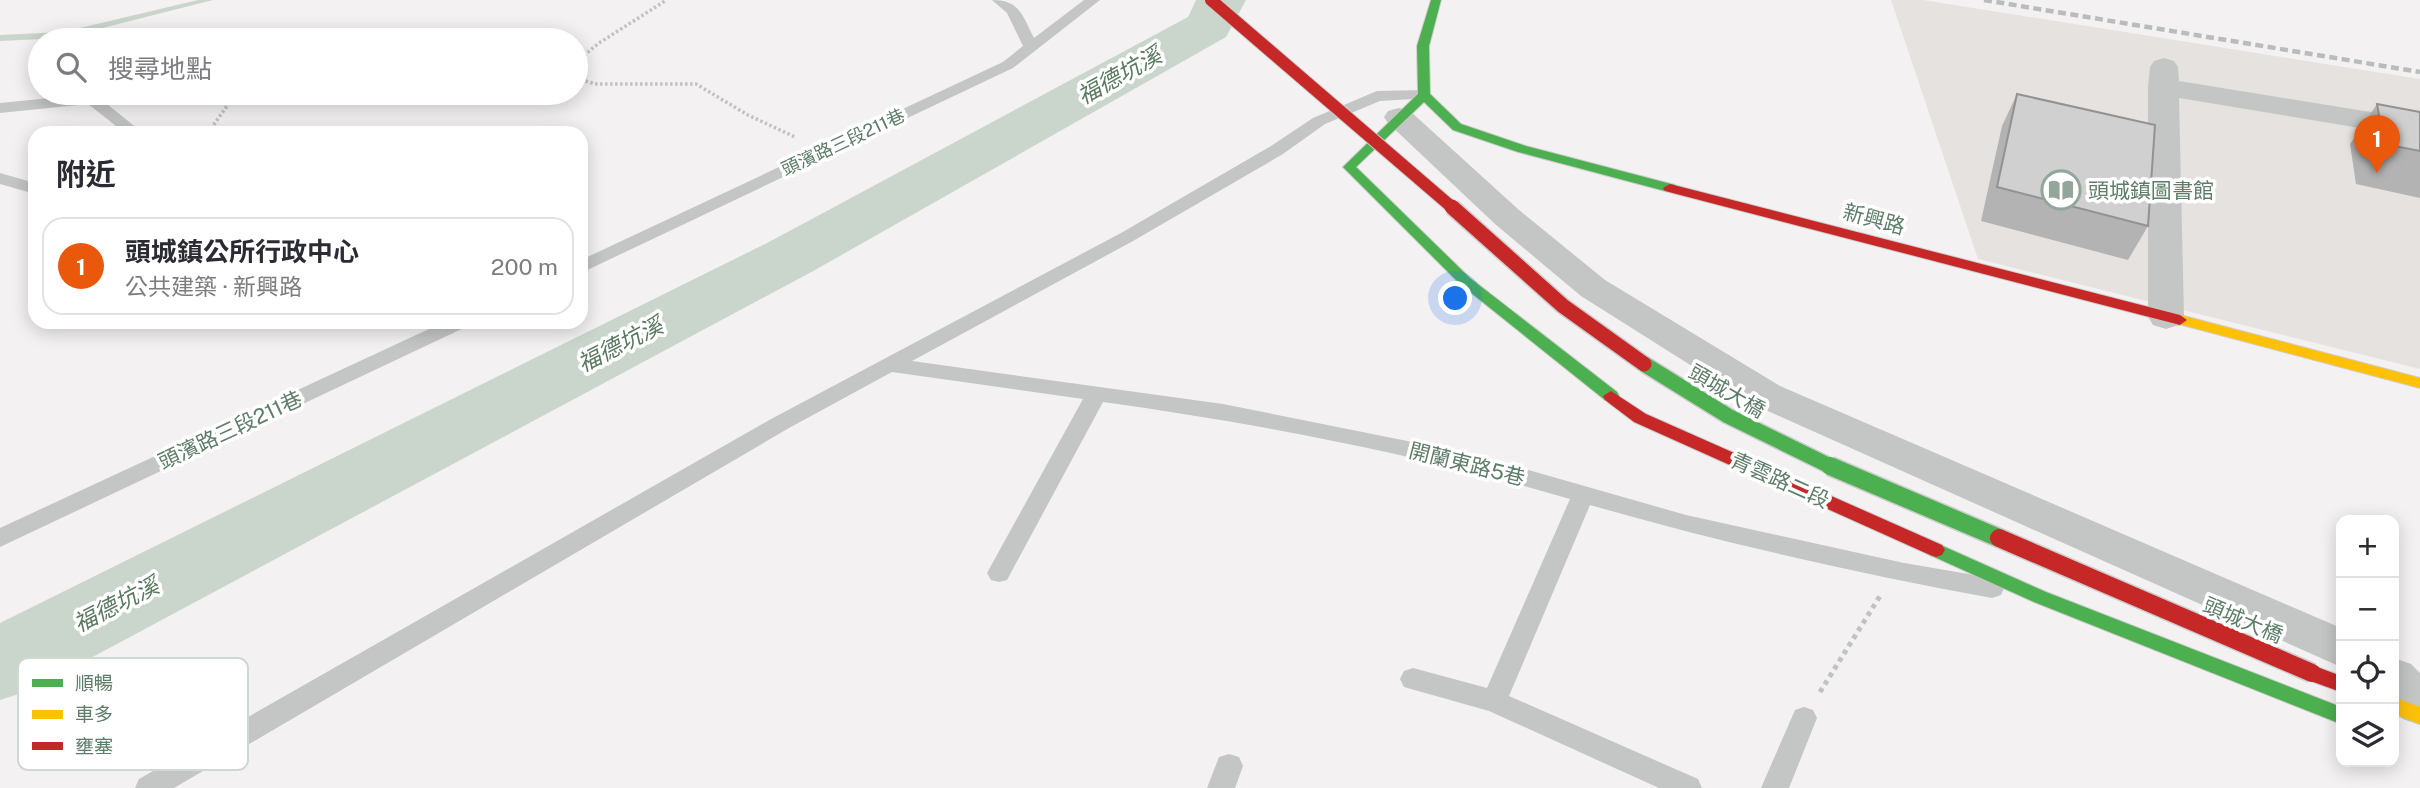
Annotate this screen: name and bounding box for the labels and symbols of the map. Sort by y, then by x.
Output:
water label: 福德坑溪 [1072,39,1168,109]
street label: 頭濱路三段211巷 [778,104,908,180]
pin: 1 [2354,115,2400,173]
library icon: 頭城鎮圖書館 [2040,169,2082,211]
place label: 頭城鎮圖書館 [2088,178,2214,203]
street label: 新興路 [1840,199,1908,239]
your location [1438,281,1472,315]
water label: 福德坑溪 [573,310,670,377]
street label: 頭城大橋 [1684,359,1770,423]
street label: 頭濱路三段211巷 [154,386,306,474]
street label: 開蘭東路5巷 [1407,438,1527,490]
street label: 青雲路二段 [1727,447,1833,513]
water label: 福德坑溪 [69,570,166,637]
street label: 頭城大橋 [2199,592,2287,648]
legend [18,658,248,770]
text: 順暢 [75,672,113,694]
text: 車多 [75,703,113,725]
text: 壅塞 [75,735,113,757]

